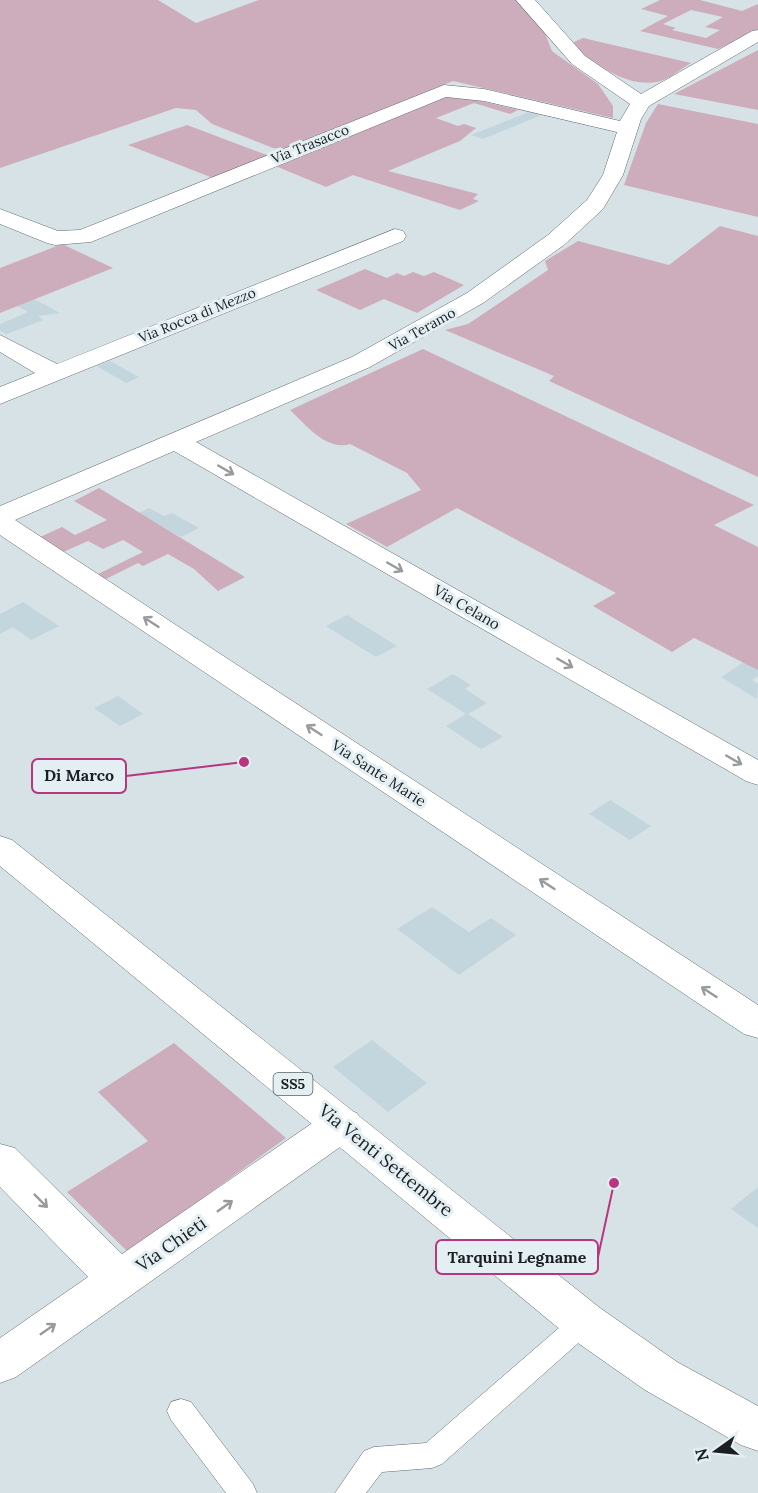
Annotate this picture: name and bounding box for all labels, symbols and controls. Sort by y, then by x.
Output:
street label: Via Trasacco [268,120,352,168]
street label: Via Rocca di Mezzo [135,283,258,347]
street label: Via Teramo [385,303,459,355]
one-way arrow [217,464,234,476]
one-way arrow [387,561,404,573]
street label: Via Celano [429,580,504,634]
one-way arrow [143,616,160,629]
one-way arrow [556,658,573,670]
one-way arrow [306,724,323,736]
street label: Via Sante Marie [327,735,430,811]
one-way arrow [725,754,742,766]
callout: Di Marco [32,759,126,793]
text: Di Marco [44,765,114,785]
one-way arrow [539,878,555,890]
one-way arrow [701,985,718,997]
road number: SS5 [274,1073,312,1095]
street label: Via Venti Settembre [313,1098,458,1222]
one-way arrow [34,1194,49,1209]
one-way arrow [217,1200,233,1212]
street label: Via Chieti [131,1211,211,1277]
callout: Tarquini Legname [436,1240,598,1274]
text: Tarquini Legname [448,1247,587,1267]
one-way arrow [39,1323,56,1335]
north arrow [686,1421,746,1481]
text: N [690,1446,713,1463]

